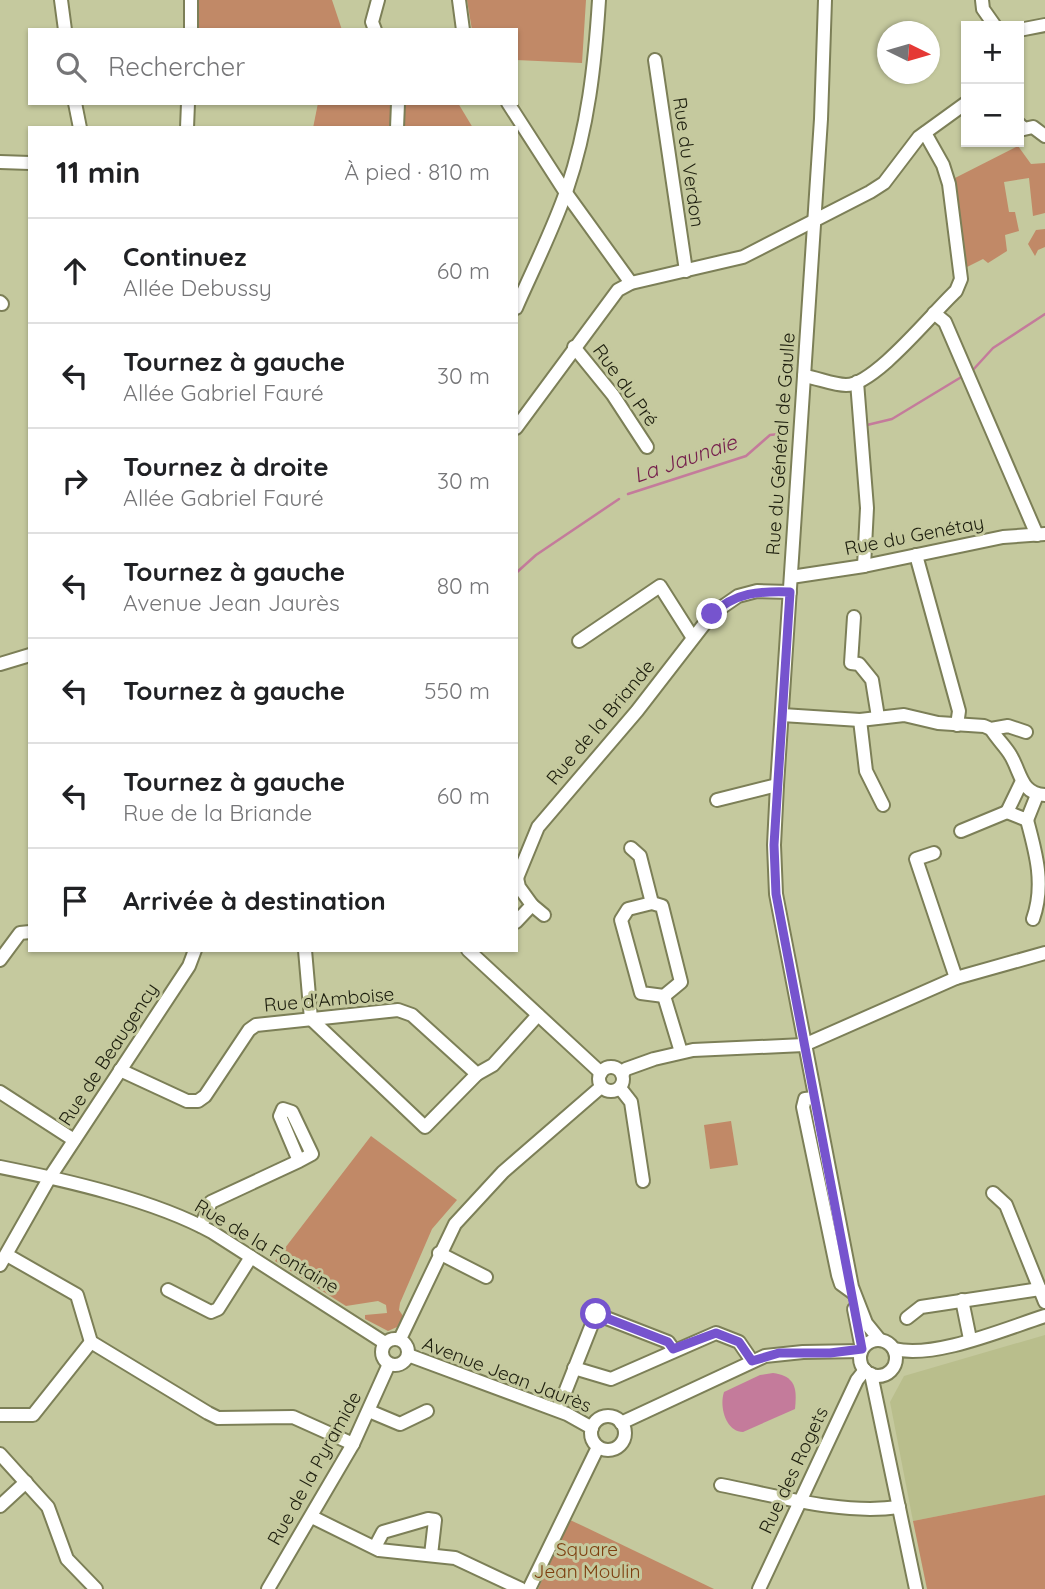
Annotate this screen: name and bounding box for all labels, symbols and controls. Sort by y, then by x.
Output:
north arrow [877,21,940,84]
map controls [961,21,1024,147]
button: + [961,21,1024,84]
search box [28,28,518,105]
icon: search [52,48,90,86]
text: Rechercher [108,50,245,83]
button: − [961,84,1024,147]
street label: Rue du Verdon [668,96,710,228]
text: 11 min [56,153,140,191]
text: À pied · 810 m [344,157,490,186]
text: Continuez [123,240,246,273]
icon: ahead [56,252,94,290]
text: 60 m [437,256,490,285]
text: Allée Debussy [123,273,272,302]
street label: Rue du Général de Gaulle [760,332,800,556]
street label: Rue du Pré [588,339,664,431]
text: Tournez à gauche [123,345,345,378]
icon: left [56,357,94,395]
text: 30 m [437,361,490,390]
text: Allée Gabriel Fauré [123,378,324,407]
water label: La Jaunaie [630,428,741,488]
text: Tournez à droite [123,450,328,483]
icon: right [56,462,94,500]
text: 30 m [437,466,490,495]
text: Allée Gabriel Fauré [123,483,324,512]
street label: Rue du Genétay [842,510,986,560]
text: Tournez à gauche [123,555,345,588]
icon: left [56,567,94,605]
text: 80 m [437,571,490,600]
text: Avenue Jean Jaurès [123,588,340,617]
route end [696,598,727,629]
street label: Rue de la Briande [541,654,659,790]
icon: left [56,672,94,710]
text: Tournez à gauche [123,674,345,707]
text: 550 m [424,676,490,705]
text: Tournez à gauche [123,765,345,798]
icon: left [56,777,94,815]
text: 60 m [437,781,490,810]
text: Rue de la Briande [123,798,312,827]
icon: arrive [56,882,94,920]
text: Arrivée à destination [123,884,386,917]
street label: Rue de Beaugency [53,978,163,1130]
street label: Rue d'Amboise [263,981,395,1017]
street label: Rue de la Fontaine [190,1193,344,1299]
route start [580,1298,611,1329]
street label: Avenue Jean Jaurès [419,1331,595,1417]
street label: Rue de la Pyramide [262,1387,366,1549]
street label: Rue des Rogets [753,1402,833,1537]
park label: Square Jean Moulin [534,1537,640,1583]

